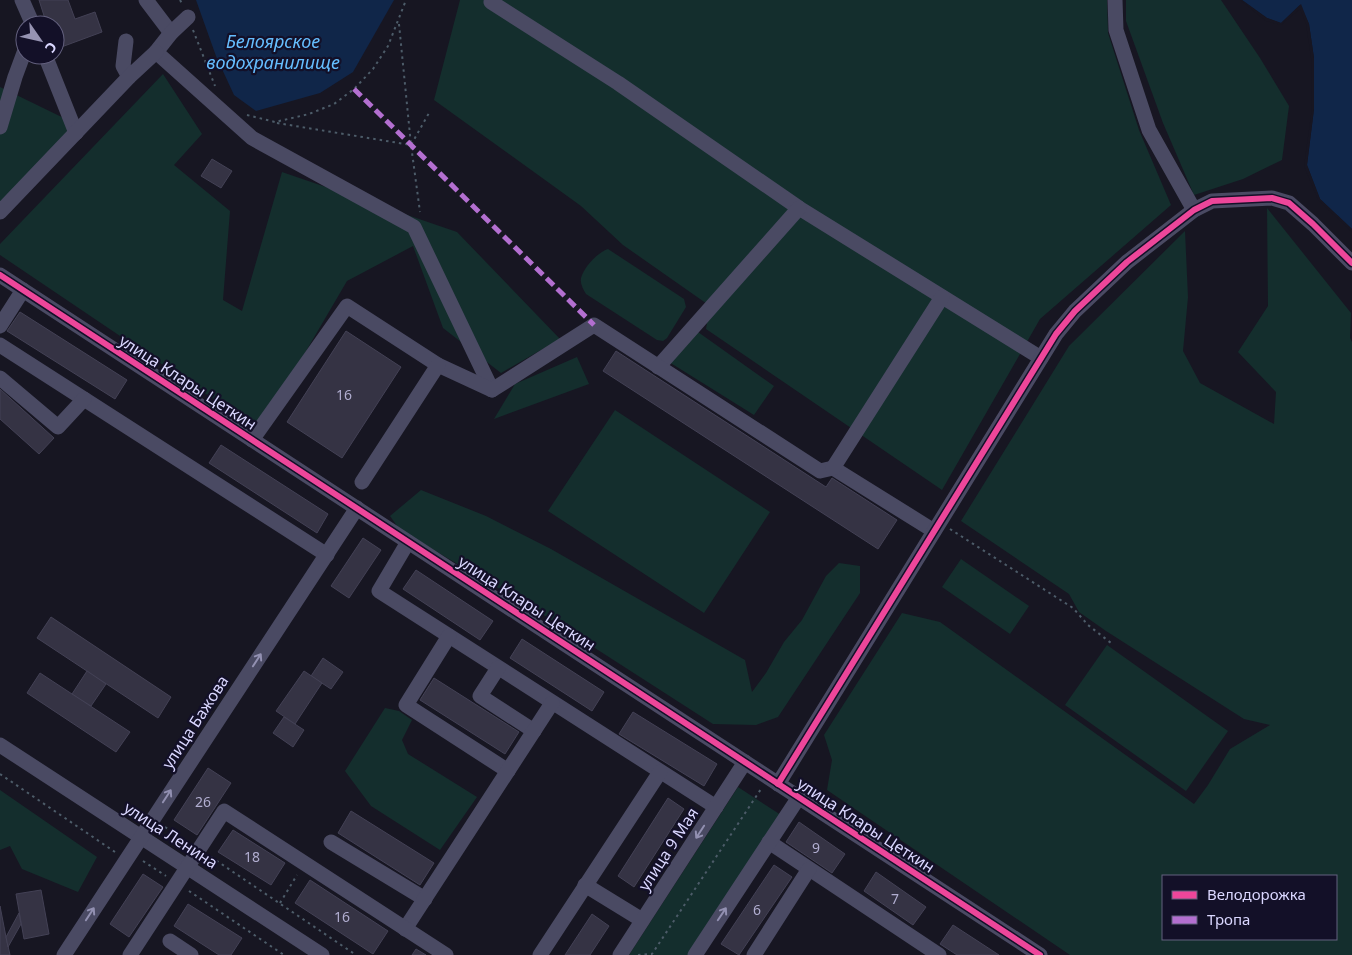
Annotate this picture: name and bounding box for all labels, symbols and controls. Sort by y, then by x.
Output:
north arrow [15,15,65,65]
water label: Белоярское водохранилище [206,29,340,74]
text: С [41,38,62,57]
street label: улица Клары Цеткин [115,329,261,435]
house number: 16 [336,385,352,404]
street label: улица Клары Цеткин [454,550,600,656]
one-way arrow [252,653,262,667]
street label: улица Бажова [157,671,233,773]
street label: улица Клары Цеткин [793,772,939,878]
one-way arrow [162,789,172,803]
house number: 26 [195,792,211,811]
street label: улица Ленина [120,796,222,874]
street label: улица 9 Мая [633,803,703,895]
one-way arrow [695,825,705,839]
house number: 9 [812,838,820,857]
house number: 18 [244,847,260,866]
legend [1162,875,1337,940]
text: Велодорожка [1207,884,1306,904]
house number: 7 [891,889,899,908]
house number: 6 [753,900,761,919]
one-way arrow [85,907,96,921]
house number: 16 [334,907,350,926]
one-way arrow [717,908,727,922]
text: Тропа [1207,909,1250,929]

